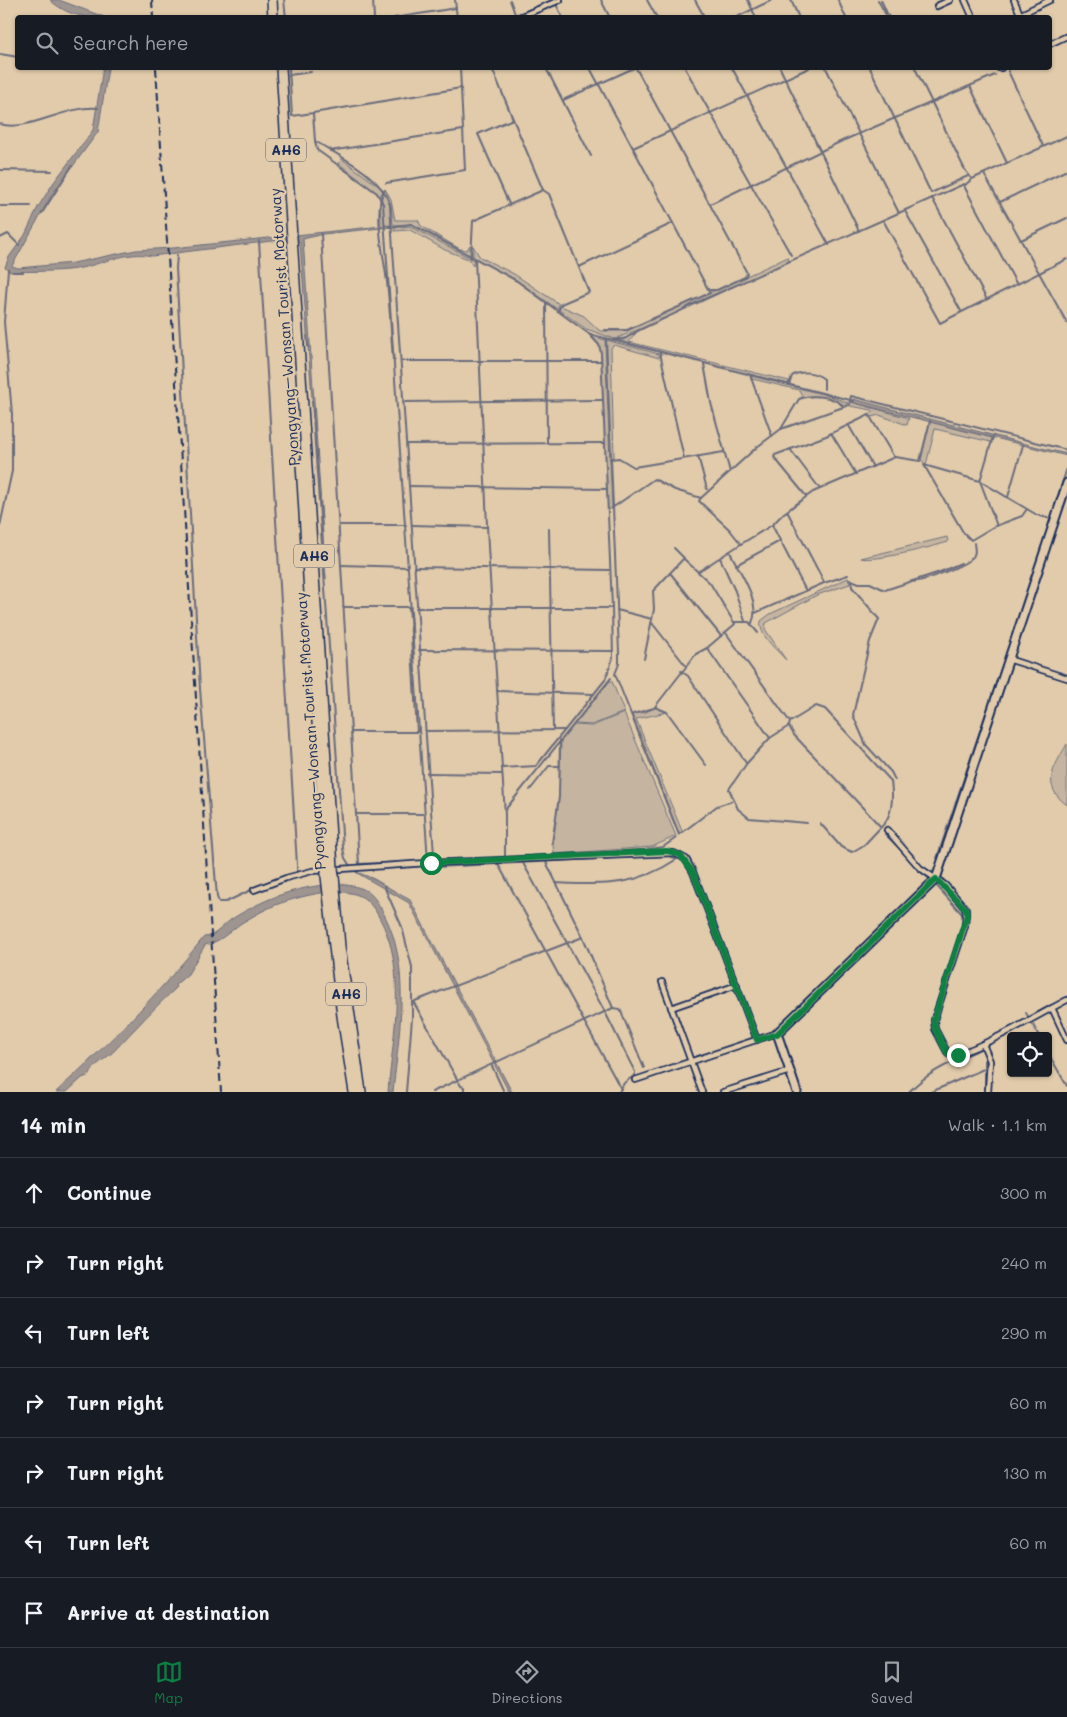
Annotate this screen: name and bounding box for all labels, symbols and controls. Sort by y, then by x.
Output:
search box [15,15,1052,70]
icon: search [33,29,61,57]
text: Search here [73,30,189,55]
road number: AH6 [266,138,306,162]
street label: Pyongyang–Wonsan Tourist Motorway [264,187,304,467]
road number: AH6 [294,544,334,568]
street label: Pyongyang–Wonsan Tourist Motorway [290,591,330,871]
route start [420,852,443,875]
road number: AH6 [326,982,366,1006]
map controls [1007,1032,1052,1077]
button: locate [1007,1032,1052,1077]
route end [947,1044,970,1067]
text: 14 min [20,1111,86,1138]
text: Walk · 1.1 km [948,1114,1047,1135]
icon: ahead [20,1179,48,1207]
text: Continue [67,1180,152,1205]
text: 300 m [1000,1182,1047,1203]
icon: right [20,1249,48,1277]
text: Turn right [67,1250,164,1275]
text: 240 m [1001,1252,1047,1273]
icon: left [20,1319,48,1347]
text: Turn left [67,1320,150,1345]
text: 290 m [1001,1322,1047,1343]
icon: right [20,1389,48,1417]
text: Turn right [67,1390,164,1415]
text: 60 m [1010,1392,1047,1413]
icon: right [20,1459,48,1487]
text: Turn right [67,1460,164,1485]
text: 130 m [1003,1462,1047,1483]
icon: left [20,1529,48,1557]
text: Turn left [67,1530,150,1555]
text: 60 m [1010,1532,1047,1553]
icon: arrive [20,1599,48,1627]
text: Arrive at destination [67,1600,270,1625]
tab: Map [154,1658,183,1707]
tab: Directions [491,1658,563,1707]
tab: Saved [871,1658,913,1707]

